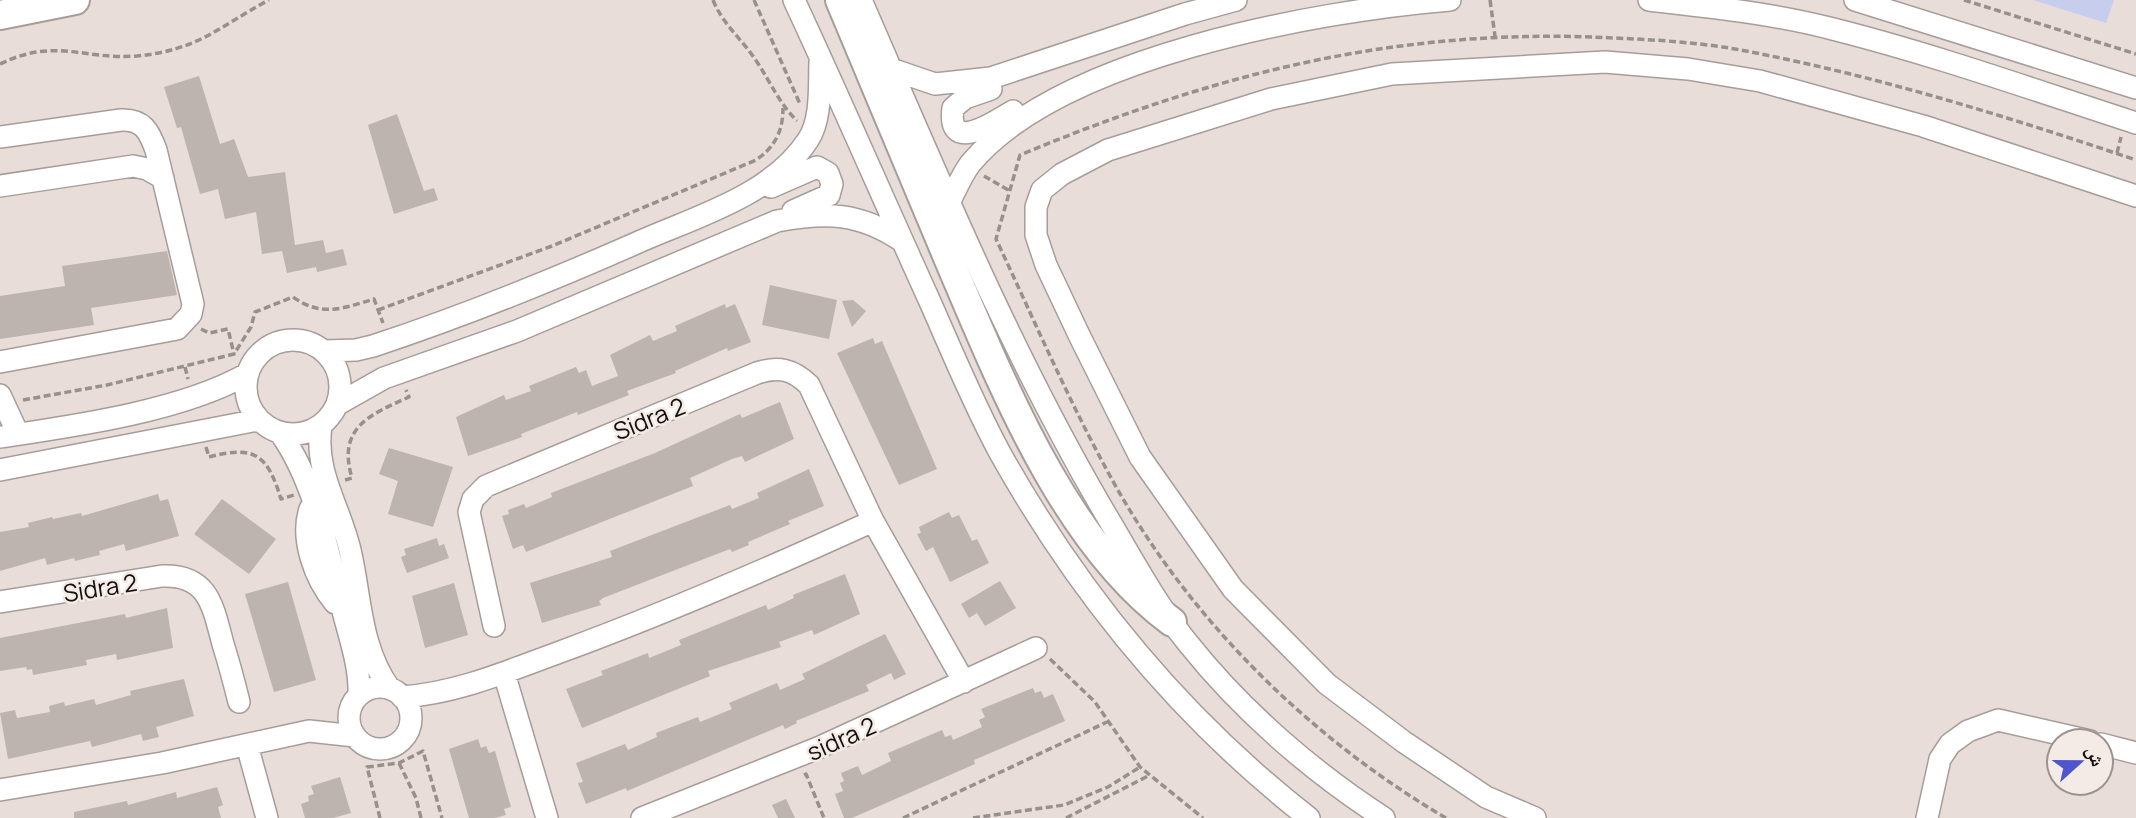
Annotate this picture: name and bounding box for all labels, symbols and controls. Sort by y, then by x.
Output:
street label: Sidra 2 [608,389,690,447]
street label: Sidra 2 [61,565,139,609]
street label: sidra 2 [801,708,881,768]
north arrow [2045,727,2115,797]
text: ش [2080,742,2112,770]

